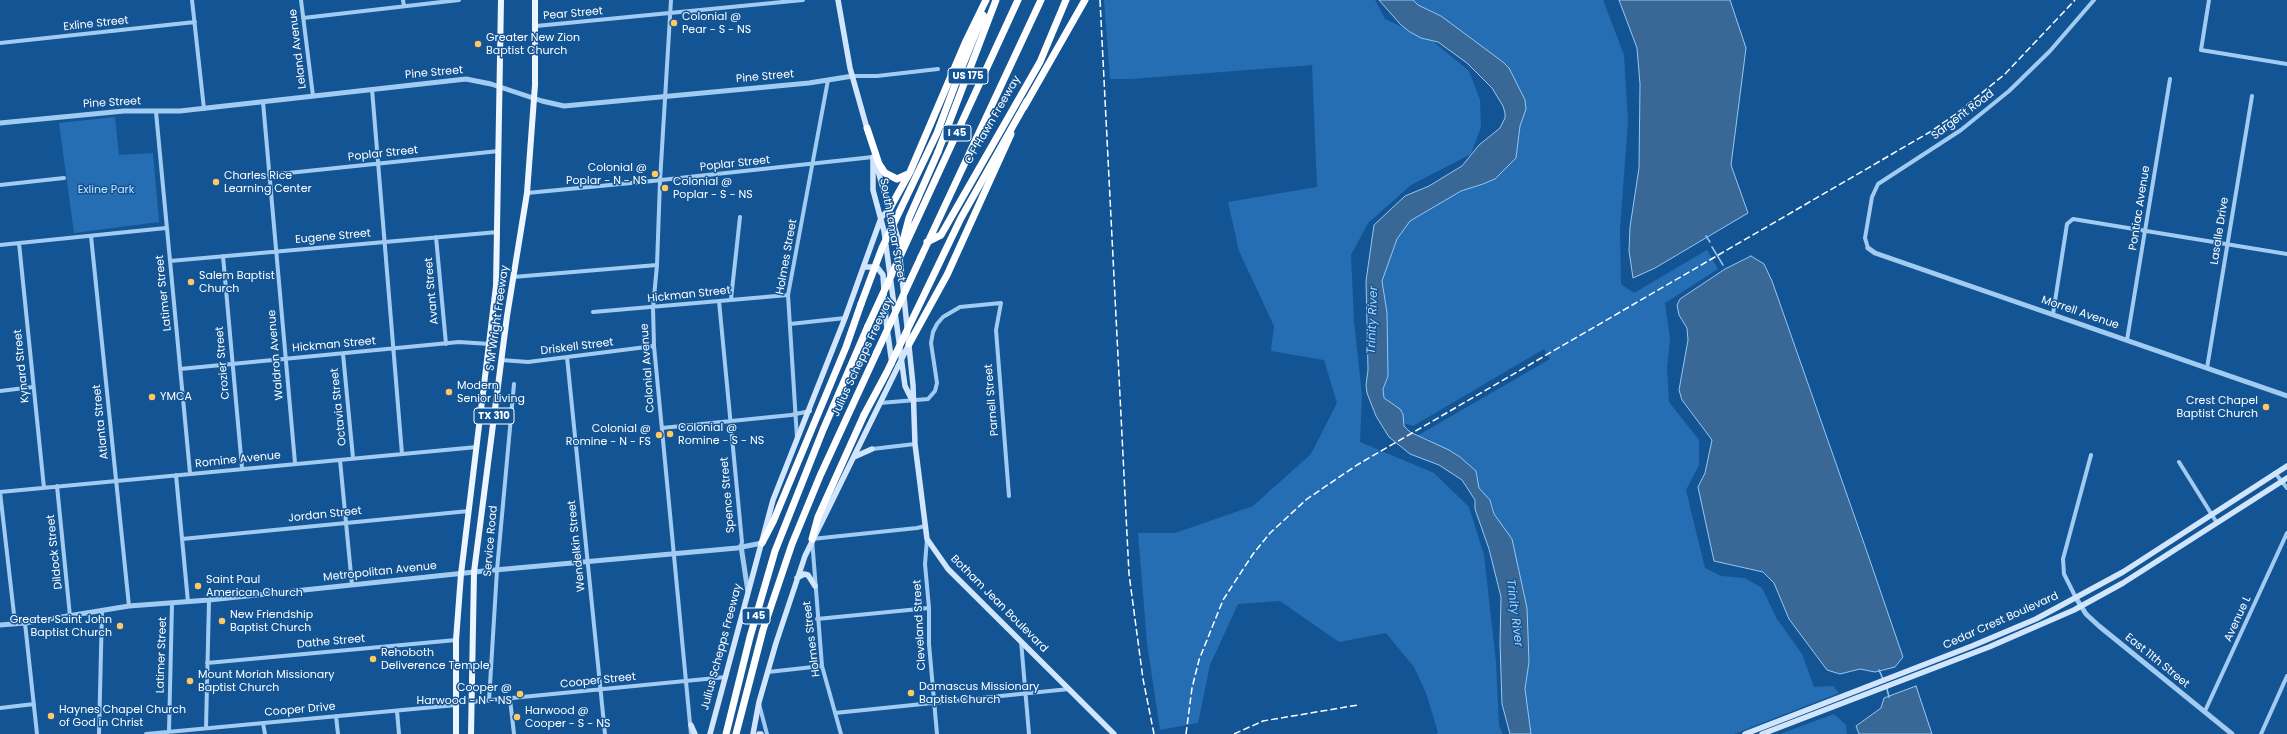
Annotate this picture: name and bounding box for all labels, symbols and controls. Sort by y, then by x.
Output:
street label: Pear Street [543,5,603,23]
street label: Leland Avenue [287,8,309,90]
place label: Colonial @ Pear - S - NS [682,10,751,36]
street label: Exline Street [63,14,129,34]
marker: Colonial @ Pear - S - NS [669,18,679,28]
place label: Greater New Zion Baptist Church [486,31,580,57]
marker: Greater New Zion Baptist Church [473,39,483,49]
street label: Pine Street [404,64,464,82]
street label: Pine Street [735,68,795,86]
road number: US 175 [948,68,988,84]
street label: C F Hawn Freeway [962,73,1024,167]
street label: Sargent Road [1929,87,1997,143]
street label: Pine Street [83,95,141,111]
road number: I 45 [943,125,971,141]
street label: Poplar Street [347,144,419,164]
street label: Poplar Street [699,154,771,174]
place label: Colonial @ Poplar - N - NS [566,161,647,187]
street label: Pontiac Avenue [2127,165,2153,251]
place label: Charles Rice Learning Center [224,169,312,195]
marker: Colonial @ Poplar - N - NS [650,169,660,179]
place label: Colonial @ Poplar - S - NS [673,175,753,201]
marker: Charles Rice Learning Center [211,177,221,187]
street label: South Lamar Street [876,177,908,283]
park label: Exline Park [78,183,134,197]
marker: Colonial @ Poplar - S - NS [660,183,670,193]
street label: Lasalle Drive [2208,196,2232,266]
street label: Holmes Street [774,218,800,296]
street label: Eugene Street [295,227,371,247]
street label: Latimer Street [153,254,175,332]
street label: Avant Street [422,257,442,325]
street label: S M Wright Freeway [484,264,512,372]
place label: Salem Baptist Church [199,269,275,295]
marker: Salem Baptist Church [186,277,196,287]
street label: Hickman Street [647,284,731,306]
water label: Trinity River [1365,286,1381,354]
street label: Morrell Avenue [2039,294,2121,332]
street label: Julius Schepps Freeway [829,295,897,419]
street label: Waldron Avenue [265,309,287,401]
street label: Colonial Avenue [638,323,658,413]
street label: Crozier Street [213,326,233,400]
street label: Kynard Street [12,329,32,403]
street label: Hickman Street [292,335,376,355]
street label: Driskell Street [540,336,614,358]
street label: Parnell Street [982,363,1002,437]
street label: Octavia Street [328,367,350,447]
place label: Modern Senior Living [457,379,525,405]
street label: Atlanta Street [91,384,111,460]
marker: Modern Senior Living [444,387,454,397]
place label: YMCA [160,390,192,404]
marker: YMCA [147,392,157,402]
place label: Crest Chapel Baptist Church [2177,394,2258,420]
marker: Crest Chapel Baptist Church [2261,402,2271,412]
road number: TX 310 [474,408,514,424]
place label: Colonial @ Romine - S - NS [678,421,764,447]
place label: Colonial @ Romine - N - FS [566,422,651,448]
marker: Colonial @ Romine - S - NS [665,429,675,439]
marker: Colonial @ Romine - N - FS [654,430,664,440]
street label: Romine Avenue [195,449,281,471]
street label: Spence Street [718,456,738,534]
street label: Wendelkin Street [566,500,588,592]
street label: Jordan Street [287,505,363,525]
street label: Service Road [481,505,501,577]
street label: Dildock Street [45,514,65,590]
street label: Botham Jean Boulevard [948,553,1050,655]
street label: Metropolitan Avenue [323,559,437,585]
place label: Saint Paul American Church [206,573,303,599]
water label: Trinity River [1503,578,1525,648]
street label: Cleveland Street [911,579,929,671]
marker: Saint Paul American Church [193,581,203,591]
street label: Julius Schepps Freeway [699,582,745,712]
street label: Cedar Crest Boulevard [1941,590,2061,652]
street label: Avenue L [2222,594,2254,644]
street label: Holmes Street [801,600,823,678]
place label: New Friendship Baptist Church [230,608,313,634]
road number: I 45 [742,608,770,624]
place label: Greater Saint John Baptist Church [10,613,112,639]
marker: New Friendship Baptist Church [217,616,227,626]
street label: Latimer Street [154,617,170,693]
marker: Greater Saint John Baptist Church [115,621,125,631]
street label: East 11th Street [2122,631,2192,691]
street label: Dathe Street [296,632,366,652]
place label: Rehoboth Deliverence Temple [381,646,489,672]
marker: Rehoboth Deliverence Temple [368,654,378,664]
place label: Mount Moriah Missionary Baptist Church [198,668,334,694]
street label: Cooper Street [559,670,637,692]
marker: Mount Moriah Missionary Baptist Church [185,676,195,686]
place label: Damascus Missionary Baptist Church [919,680,1039,706]
place label: Cooper @ Harwood - N - NS [417,681,512,707]
marker: Damascus Missionary Baptist Church [906,688,916,698]
marker: Cooper @ Harwood - N - NS [515,689,525,699]
street label: Cooper Drive [264,700,336,720]
place label: Haynes Chapel Church of God in Christ [59,703,186,729]
place label: Harwood @ Cooper - S - NS [525,704,610,730]
marker: Haynes Chapel Church of God in Christ [46,711,56,721]
marker: Harwood @ Cooper - S - NS [512,712,522,722]

